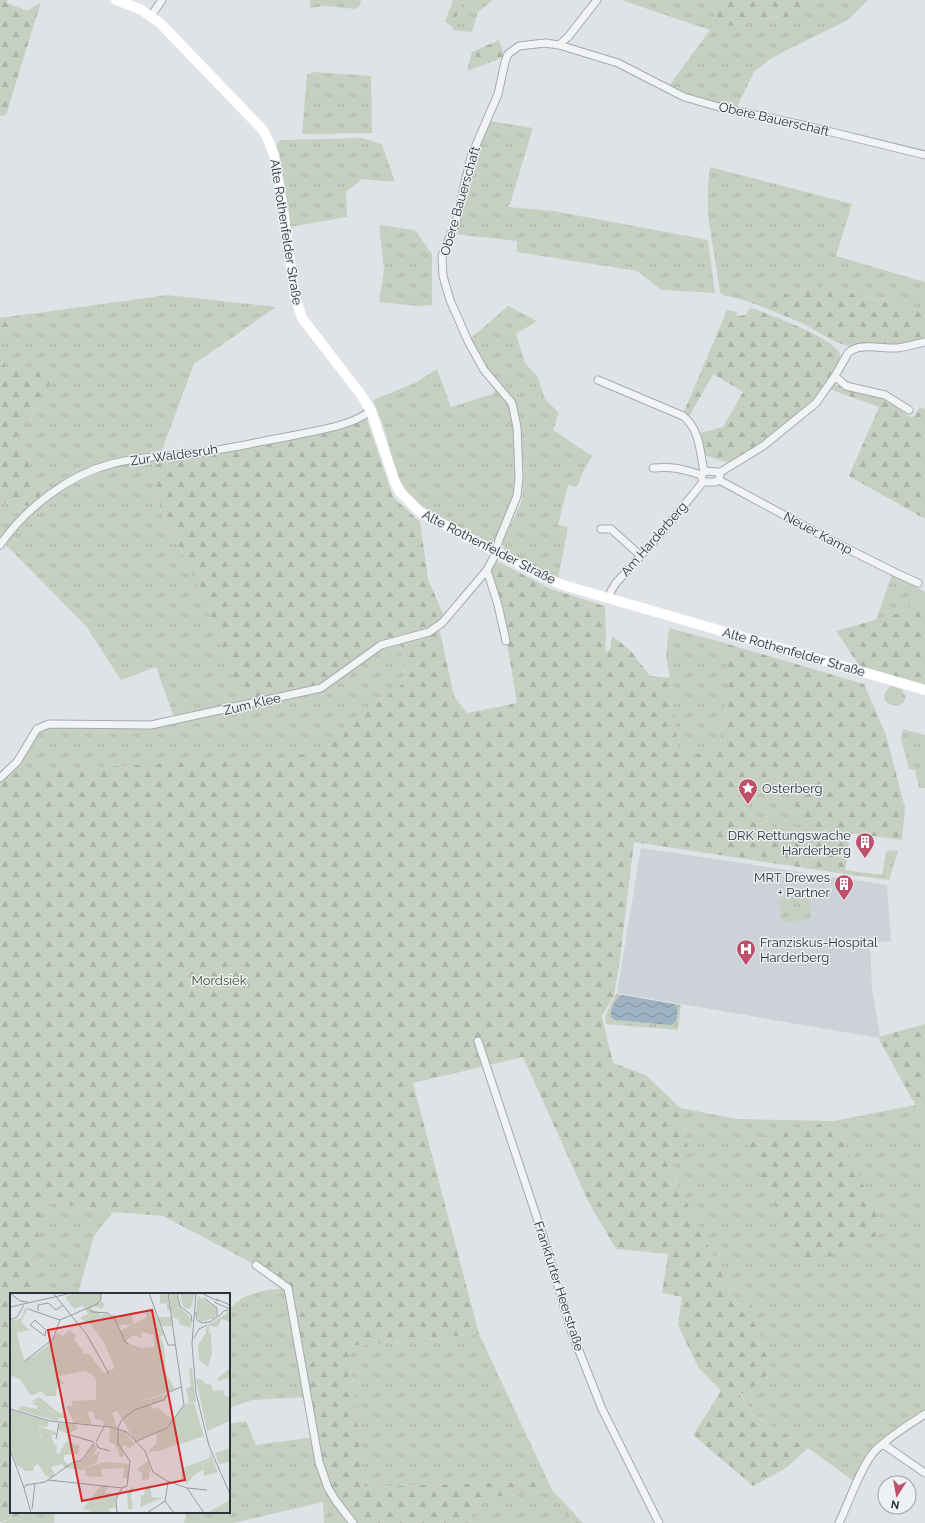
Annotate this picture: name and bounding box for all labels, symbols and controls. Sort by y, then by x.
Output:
street label: Obere Bauerschaft [717,99,831,139]
street label: Obere Bauerschaft [437,144,483,257]
street label: Alte Rothenfelder Straße [267,158,305,306]
street label: Zur Waldesruh [129,441,219,469]
street label: Am Harderberg [618,499,690,579]
street label: Alte Rothenfelder Straße [420,507,558,587]
street label: Neuer Kamp [781,509,855,557]
street label: Alte Rothenfelder Straße [721,624,867,680]
street label: Zum Klee [222,690,282,718]
place icon: Osterberg [737,777,759,805]
place label: Osterberg [762,781,823,796]
place label: DRK Rettungswache Harderberg [728,828,851,858]
building icon: DRK Rettungswache Harderberg [854,831,876,859]
place label: MRT Drewes + Partner [754,870,830,900]
building icon: MRT Drewes + Partner [833,873,855,901]
place label: Franziskus-Hospital Harderberg [760,935,878,965]
hospital icon: Franziskus-Hospital Harderberg [735,938,757,966]
park label: Mordsiek [191,973,247,988]
street label: Frankfurter Heerstraße [531,1219,587,1353]
inset map [10,1293,230,1513]
north arrow [877,1475,917,1515]
text: N [890,1497,901,1512]

